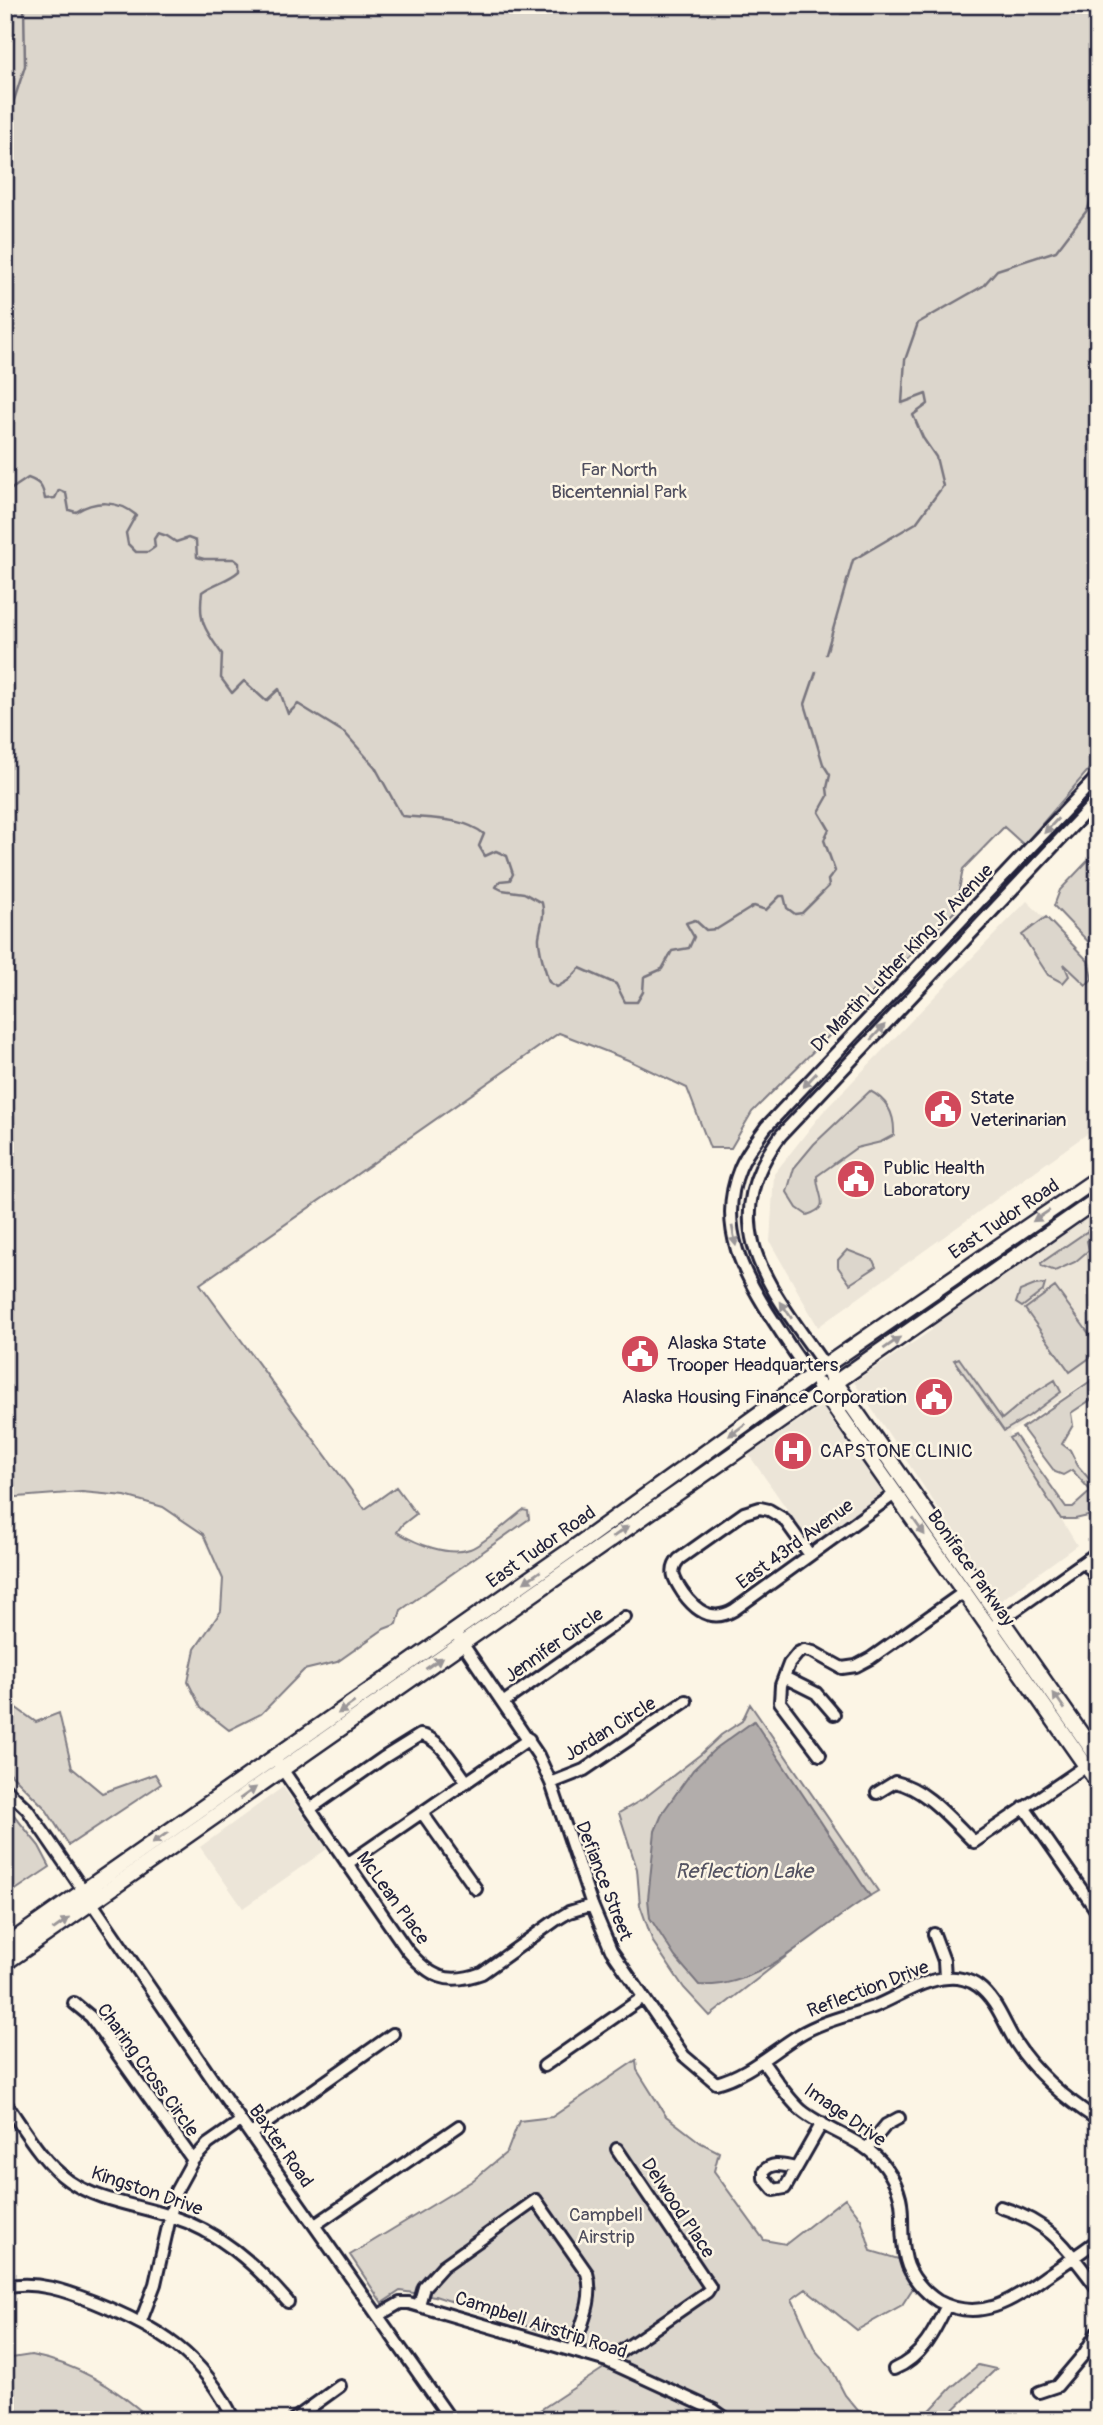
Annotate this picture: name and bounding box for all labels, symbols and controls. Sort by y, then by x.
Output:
park label: Far North Bicentennial Park [551,458,687,504]
one-way arrow [1044,817,1060,834]
street label: Dr Martin Luther King Jr Avenue [806,858,999,1057]
one-way arrow [869,1024,885,1041]
one-way arrow [802,1071,819,1088]
place label: State Veterinarian [970,1086,1067,1132]
public building icon: State Veterinarian [922,1088,964,1130]
place label: Public Health Laboratory [883,1156,985,1202]
public building icon: Public Health Laboratory [835,1158,877,1200]
street label: East Tudor Road [944,1173,1064,1265]
one-way arrow [1032,1209,1050,1223]
one-way arrow [729,1225,740,1247]
one-way arrow [779,1301,793,1319]
place label: Alaska State Trooper Headquarters [667,1331,839,1377]
public building icon: Alaska State Trooper Headquarters [619,1333,661,1375]
one-way arrow [883,1336,901,1350]
public building icon: Alaska Housing Finance Corporation [913,1376,955,1418]
place label: Alaska Housing Finance Corporation [622,1385,907,1409]
one-way arrow [728,1423,746,1437]
hospital icon: CAPSTONE CLINIC [772,1430,814,1472]
place label: CAPSTONE CLINIC [820,1439,973,1463]
street label: East 43rd Avenue [732,1493,859,1595]
street label: East Tudor Road [482,1500,600,1594]
street label: Boniface Parkway [922,1505,1020,1631]
one-way arrow [912,1518,926,1536]
one-way arrow [611,1526,630,1539]
one-way arrow [523,1570,541,1584]
street label: Jennifer Circle [500,1602,609,1688]
one-way arrow [425,1656,443,1670]
street label: Jordan Circle [560,1691,661,1767]
one-way arrow [1053,1692,1066,1711]
one-way arrow [337,1701,355,1715]
one-way arrow [239,1786,257,1800]
street label: Defiance Street [570,1818,638,1944]
one-way arrow [150,1831,169,1844]
street label: McLean Place [351,1847,435,1950]
water label: Reflection Lake [675,1858,815,1885]
one-way arrow [52,1917,70,1931]
street label: Reflection Drive [804,1955,933,2023]
street label: Charing Cross Circle [92,1999,205,2142]
street label: Image Drive [799,2078,891,2152]
street label: Baxter Road [244,2100,318,2192]
street label: Delwood Place [636,2153,721,2263]
street label: Kingston Drive [88,2161,207,2222]
park label: Campbell Airstrip [569,2203,643,2249]
street label: Campbell Airstrip Road [452,2286,630,2364]

